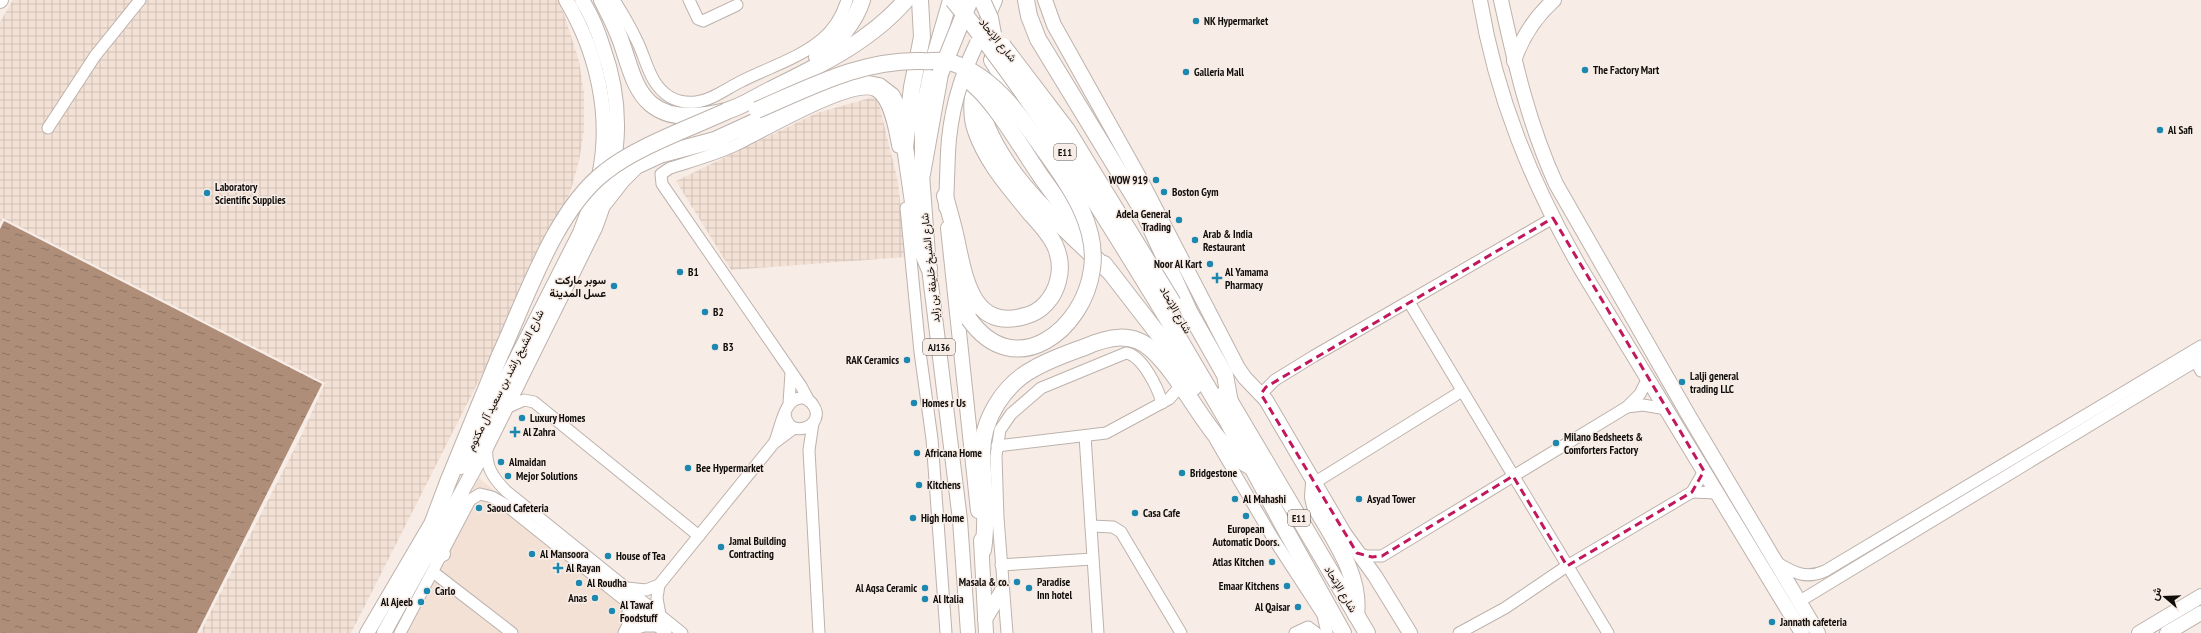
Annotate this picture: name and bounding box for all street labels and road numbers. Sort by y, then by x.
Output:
street label: شارع الإتحاد [975,15,1020,66]
road number: E11 [1054,144,1076,160]
street label: شارع الشيخ خليفة بن زايد [917,212,944,324]
street label: شارع الإتحاد [1156,284,1195,337]
street label: شارع الشيخ راشد بن سعيد آل مكتوم [463,307,548,453]
road number: AJ136 [923,339,955,355]
road number: E11 [1288,510,1310,526]
street label: شارع الإتحاد [1321,563,1361,616]

